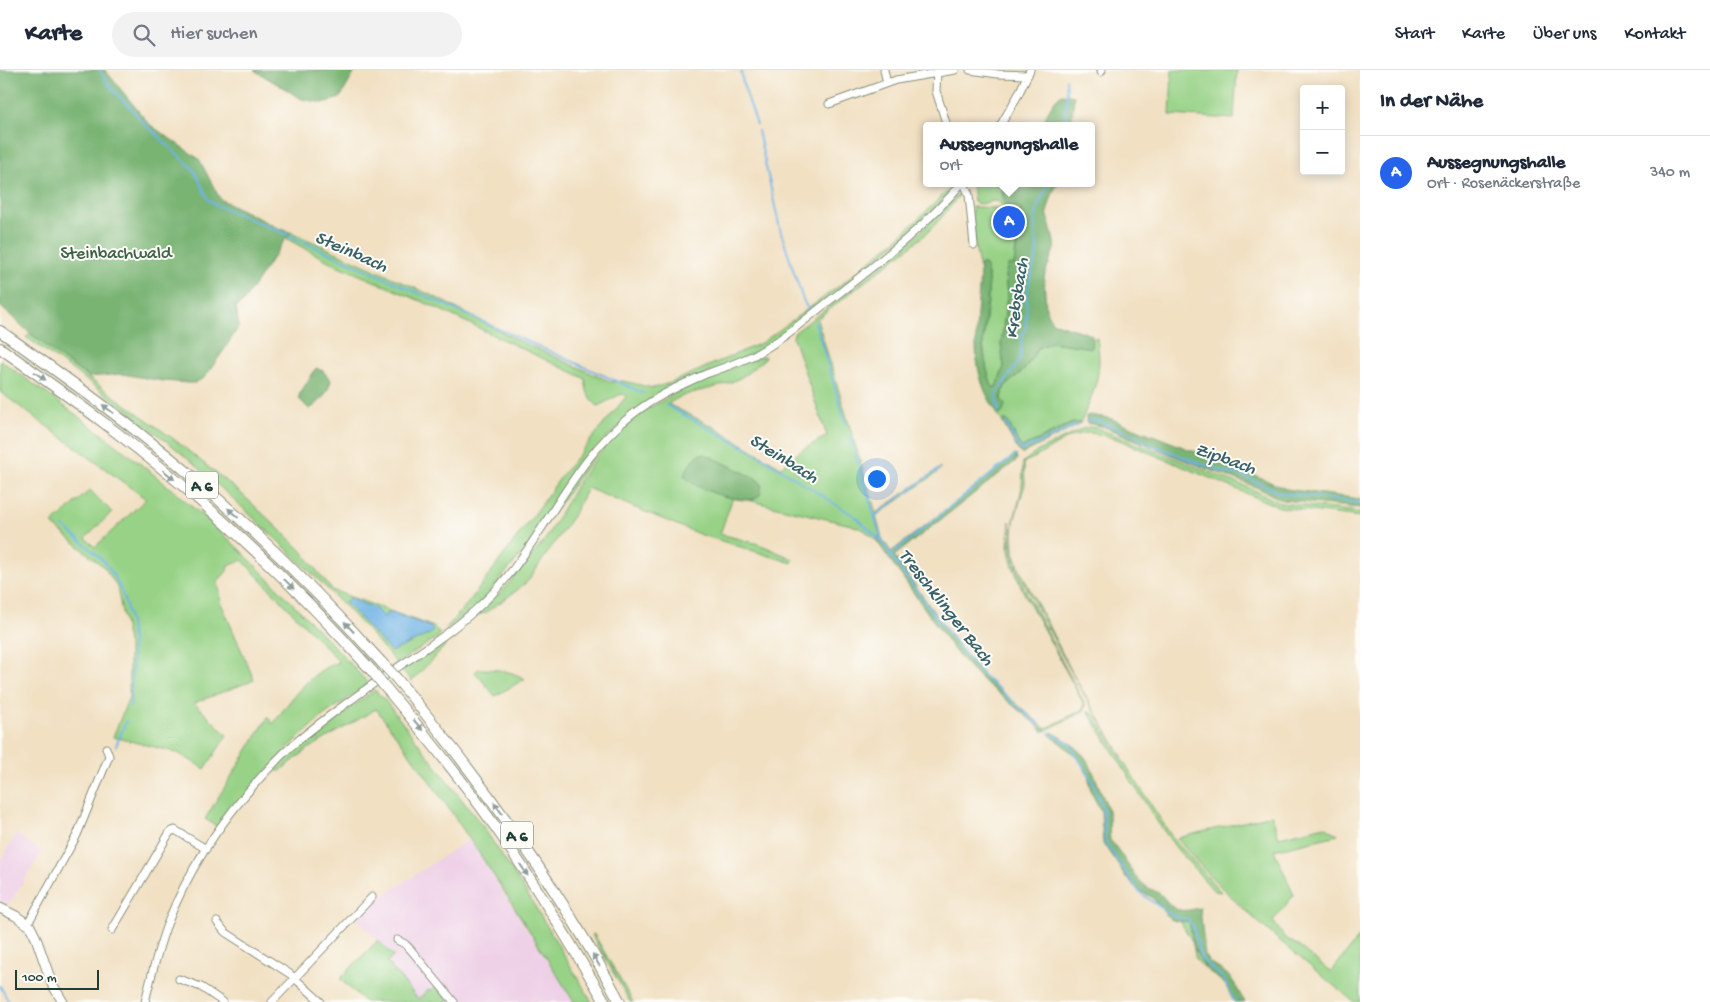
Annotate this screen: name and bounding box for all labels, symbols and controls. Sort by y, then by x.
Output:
search box [112,12,462,57]
text: Karte [25,20,82,49]
icon: search [130,21,158,49]
text: Hier suchen [170,23,258,46]
text: Start [1395,24,1434,45]
text: Karte [1462,24,1505,45]
text: Über uns [1533,24,1596,45]
text: Kontakt [1624,24,1685,45]
map controls [1300,85,1345,175]
button: + [1300,85,1345,130]
text: In der Nähe [1380,90,1483,115]
popup [923,122,1095,187]
button: − [1300,130,1345,175]
text: Aussegnungshalle [940,134,1078,157]
text: Aussegnungshalle [1427,152,1565,175]
text: Ort [940,157,962,176]
text: A [1391,164,1401,183]
text: 340 m [1650,164,1690,183]
text: Ort · Rosenäckerstraße [1427,175,1580,194]
pin: A [993,203,1025,241]
water label: Steinbach [311,227,391,280]
park label: Steinbachwald [60,244,173,265]
water label: Krebsbach [1001,256,1036,340]
one-way arrow [33,371,47,381]
one-way arrow [101,404,115,414]
water label: Steinbach [745,430,822,490]
water label: Zipbach [1191,439,1259,482]
your location [864,466,890,492]
one-way arrow [162,469,175,480]
road number: A 6 [186,472,218,498]
one-way arrow [228,507,240,519]
water label: Treschklinger Bach [892,545,999,672]
one-way arrow [283,577,295,589]
one-way arrow [343,621,355,633]
one-way arrow [412,719,423,732]
one-way arrow [494,802,504,815]
road number: A 6 [501,822,533,848]
one-way arrow [520,863,529,877]
one-way arrow [592,953,601,966]
scale bar [15,967,99,990]
text: 100 m [22,970,57,987]

